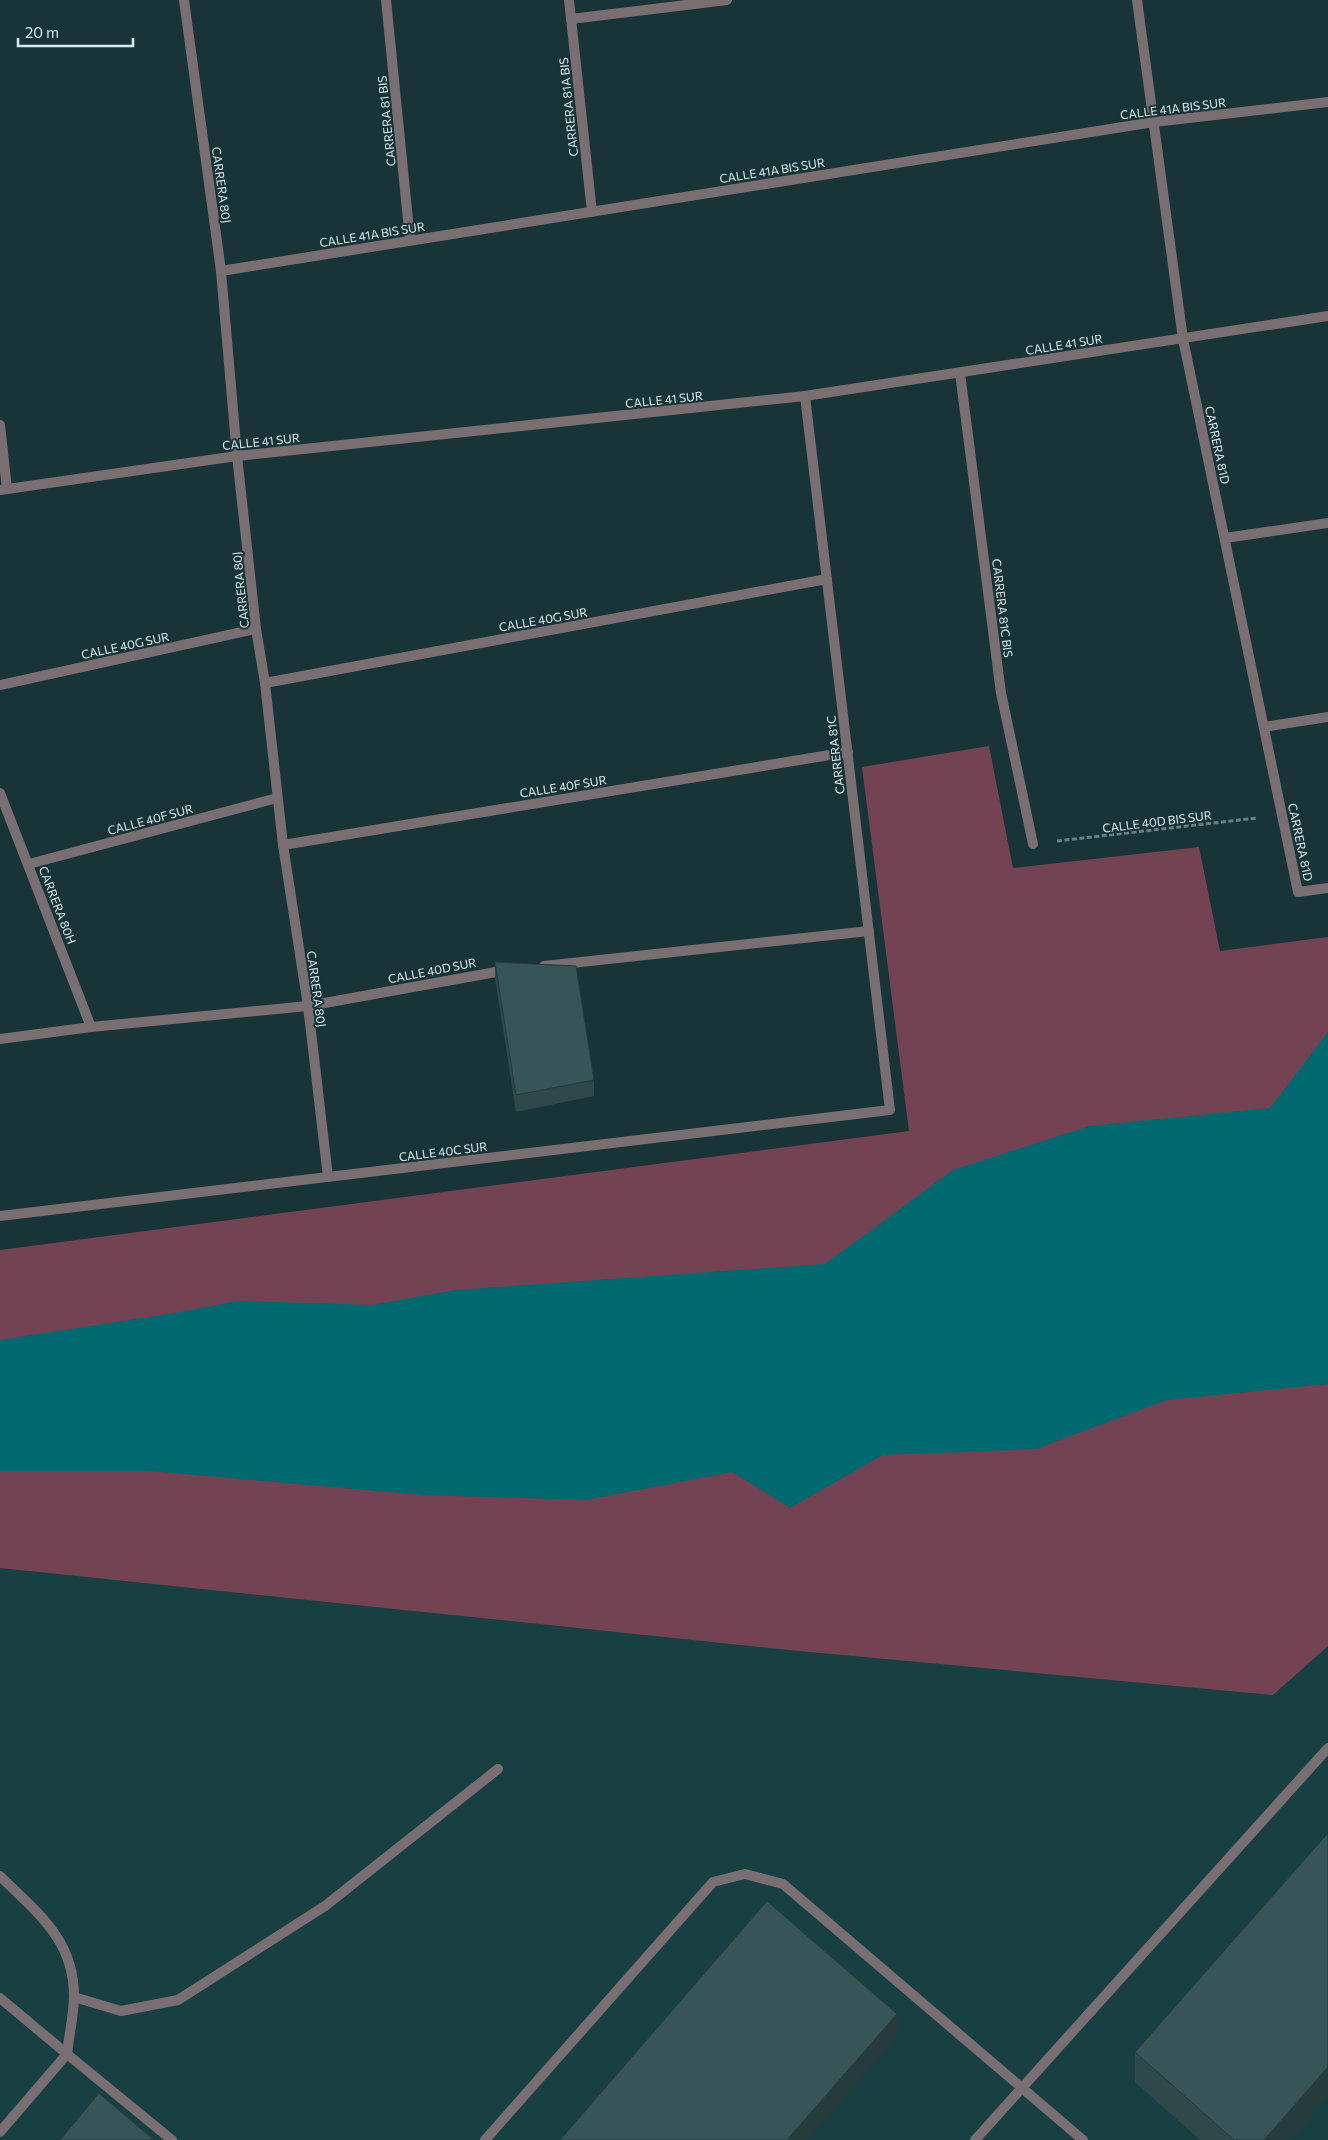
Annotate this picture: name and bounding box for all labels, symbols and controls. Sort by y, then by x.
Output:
scale bar [18,15,132,47]
text: 20 m [25,23,59,41]
street label: CARRERA 81A BIS [556,57,580,157]
street label: CARRERA 81 BIS [374,75,398,167]
street label: CALLE 41A BIS SUR [1119,95,1227,121]
street label: CARRERA 80J [209,146,234,224]
street label: CALLE 41A BIS SUR [718,155,826,185]
street label: CALLE 41A BIS SUR [318,219,426,249]
street label: CALLE 41 SUR [1024,331,1104,357]
street label: CALLE 41 SUR [625,388,703,410]
street label: CARRERA 81D [1203,405,1233,486]
street label: CALLE 41 SUR [222,430,300,452]
street label: CARRERA 80J [229,551,252,629]
street label: CARRERA 81C BIS [990,558,1016,658]
street label: CALLE 40G SUR [498,604,588,634]
street label: CALLE 40G SUR [80,629,170,661]
street label: CARRERA 81C [823,715,847,795]
street label: CALLE 40F SUR [519,772,607,800]
street label: CALLE 40F SUR [106,801,194,837]
street label: CARRERA 81D [1286,802,1316,883]
street label: CALLE 40D BIS SUR [1102,807,1212,835]
street label: CARRERA 80H [37,864,79,946]
street label: CARRERA 80J [304,950,329,1028]
street label: CALLE 40D SUR [387,955,477,985]
street label: CALLE 40C SUR [398,1139,488,1163]

